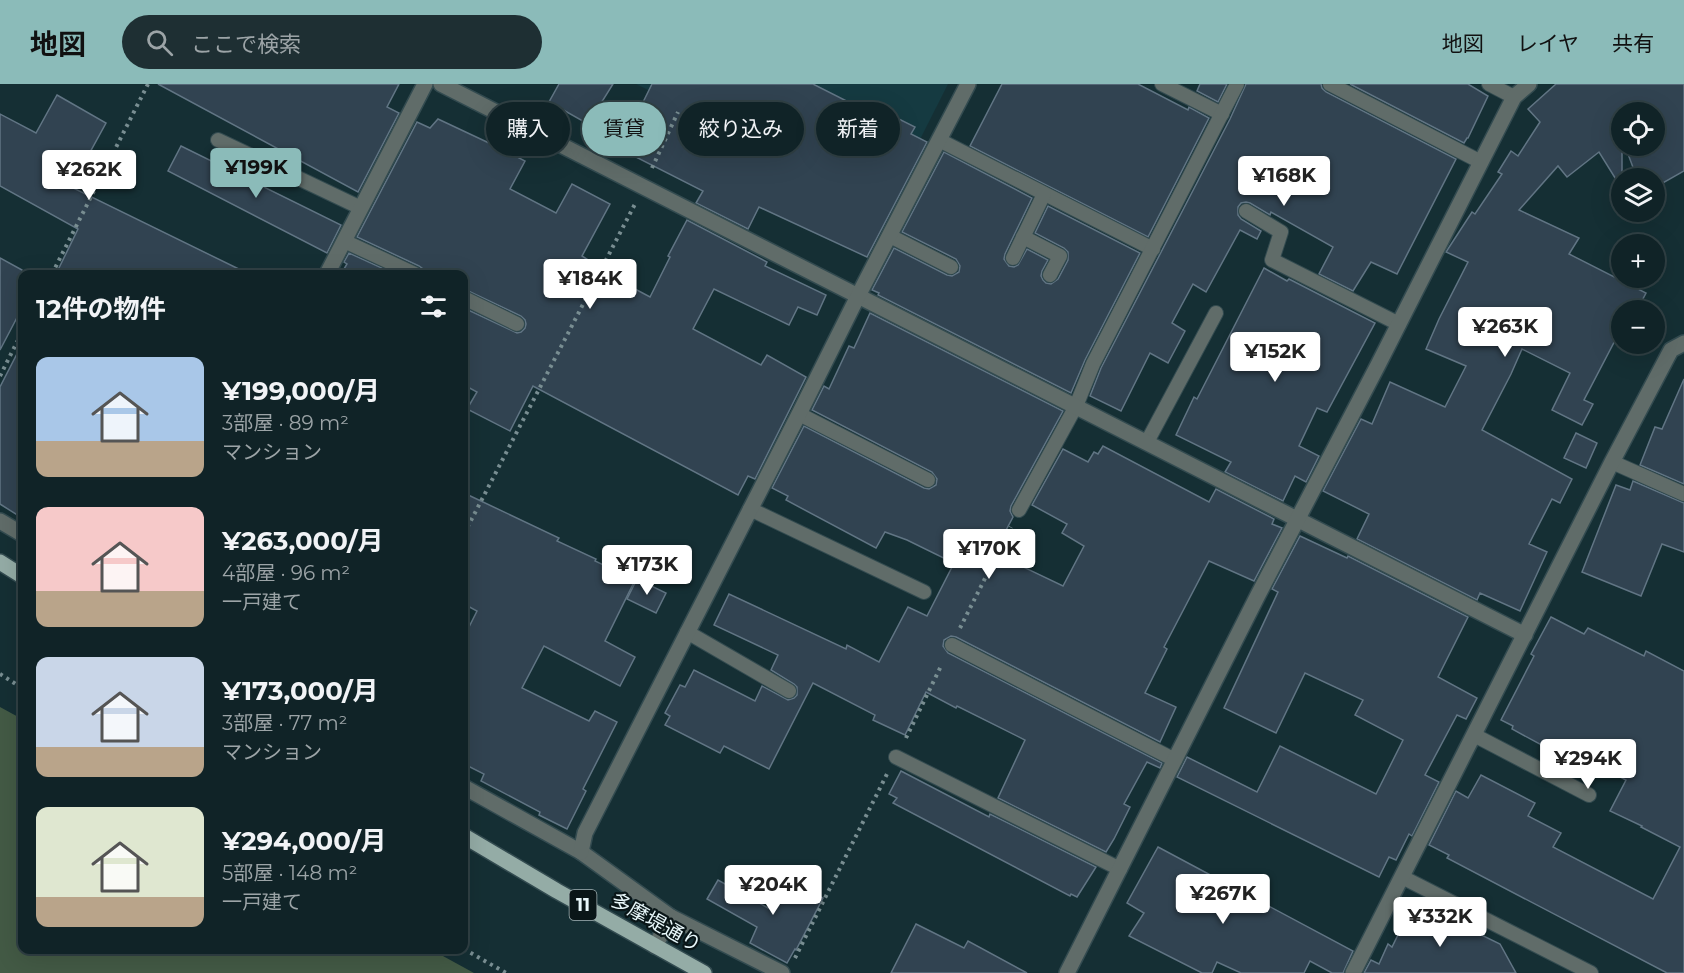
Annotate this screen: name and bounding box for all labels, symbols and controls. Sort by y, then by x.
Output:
search box [122,15,542,69]
icon: search [143,26,176,59]
text: 地図 [30,27,86,61]
text: ここで検索 [191,31,301,58]
text: 地図 [1442,31,1484,56]
text: レイヤ [1517,31,1579,56]
text: 共有 [1612,31,1654,56]
chip: 購入 [486,102,570,156]
chip: 賃貸 [582,102,666,156]
chip: 絞り込み [678,102,804,156]
chip: 新着 [816,102,900,156]
map controls [1611,102,1665,354]
button: locate [1611,102,1665,156]
pin: ¥199K [214,148,298,199]
pin: ¥262K [47,150,131,201]
text: ¥199K [224,155,288,179]
pin: ¥168K [1242,156,1326,207]
text: ¥262K [56,157,122,181]
text: ¥168K [1252,163,1316,187]
button: layers [1611,168,1665,222]
button: + [1611,234,1665,288]
pin: ¥184K [548,259,632,310]
text: ¥184K [558,266,622,290]
icon: filters [417,290,450,323]
text: 12件の物件 [36,293,166,325]
button: − [1611,300,1665,354]
pin: ¥263K [1463,307,1547,358]
text: ¥263K [1472,314,1538,338]
pin: ¥152K [1233,332,1317,383]
text: ¥152K [1244,339,1306,363]
text: ¥199,000/月 [222,375,380,407]
icon: home [84,381,156,453]
text: 3部屋 · 89 m² [222,411,349,435]
text: マンション [222,440,322,464]
text: ¥263,000/月 [222,525,384,557]
pin: ¥170K [947,529,1031,580]
icon: home [84,531,156,603]
text: ¥170K [957,536,1021,560]
pin: ¥173K [605,545,689,596]
text: ¥173K [616,552,678,576]
text: 4部屋 · 96 m² [222,561,350,585]
text: 一戸建て [222,590,302,614]
text: ¥173,000/月 [222,675,379,707]
icon: home [84,681,156,753]
text: 3部屋 · 77 m² [222,711,347,735]
pin: ¥294K [1546,739,1630,790]
text: マンション [222,740,322,764]
text: ¥294K [1554,746,1622,770]
text: ¥294,000/月 [222,825,387,857]
icon: home [84,831,156,903]
text: 5部屋 · 148 m² [222,861,357,885]
pin: ¥204K [731,865,815,916]
text: ¥204K [739,872,807,896]
pin: ¥267K [1181,874,1265,925]
text: ¥267K [1190,881,1256,905]
street label: 多摩堤通り [606,887,706,957]
text: 一戸建て [222,890,302,914]
road number: 11 [570,890,596,920]
pin: ¥332K [1398,897,1482,948]
text: ¥332K [1408,904,1473,928]

